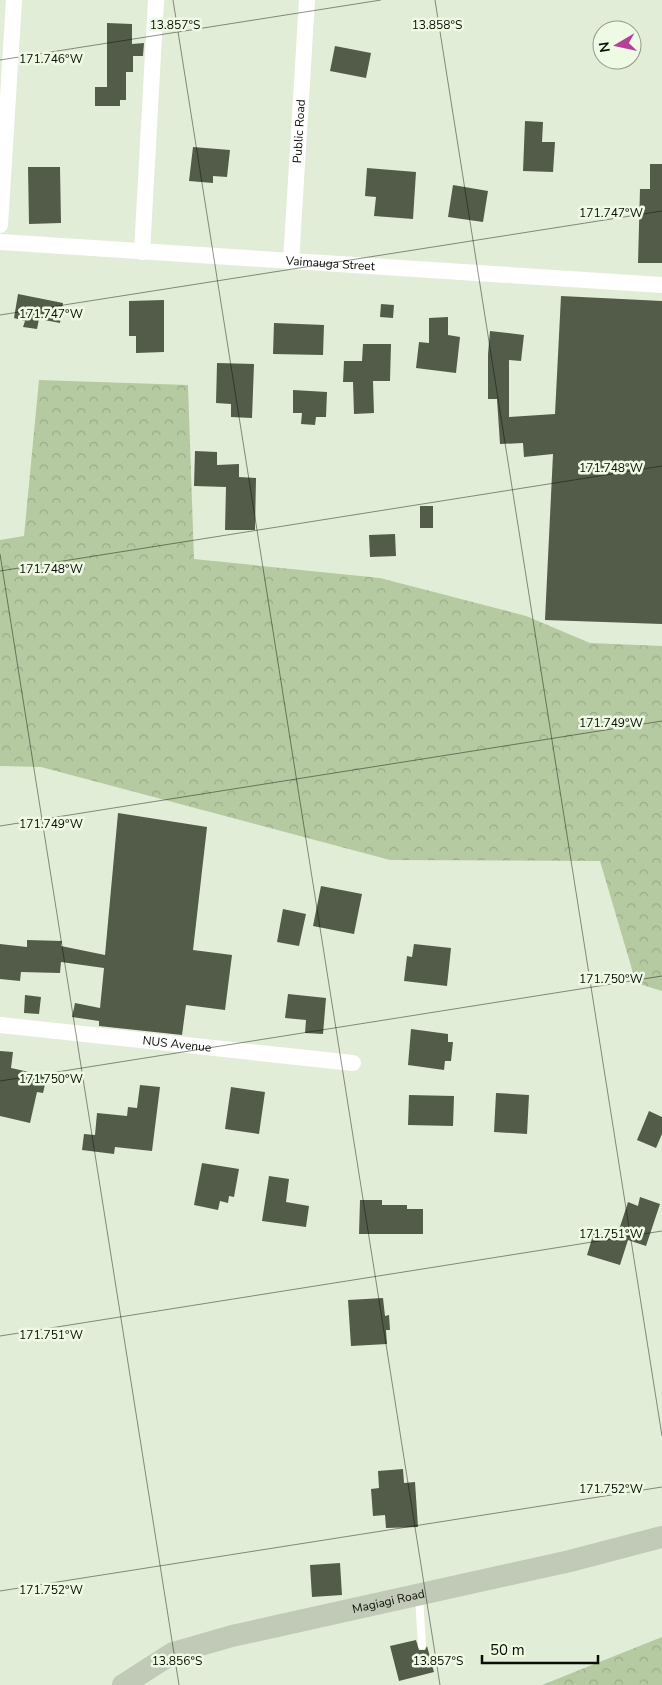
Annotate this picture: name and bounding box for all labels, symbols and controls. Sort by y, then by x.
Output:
text: 13.857°S [150,17,200,33]
text: 13.858°S [412,17,462,33]
north arrow [592,20,642,70]
text: N [594,40,615,54]
text: 171.746°W [19,51,83,67]
street label: Public Road [289,99,309,164]
text: 171.747°W [579,205,643,221]
street label: Vaimauga Street [284,253,376,274]
text: 171.747°W [19,306,83,322]
text: 171.748°W [579,460,643,476]
text: 171.748°W [19,561,83,577]
text: 171.749°W [579,715,643,731]
text: 171.749°W [19,816,83,832]
text: 171.750°W [579,971,643,987]
street label: NUS Avenue [142,1032,212,1056]
text: 171.750°W [19,1071,83,1087]
text: 171.751°W [579,1226,643,1242]
text: 171.751°W [19,1327,83,1343]
text: 171.752°W [579,1481,643,1497]
text: 171.752°W [19,1582,83,1598]
street label: Magiagi Road [351,1585,426,1617]
scale bar [482,1632,598,1664]
text: 50 m [490,1640,525,1660]
text: 13.856°S [152,1653,202,1669]
text: 13.857°S [413,1653,463,1669]

